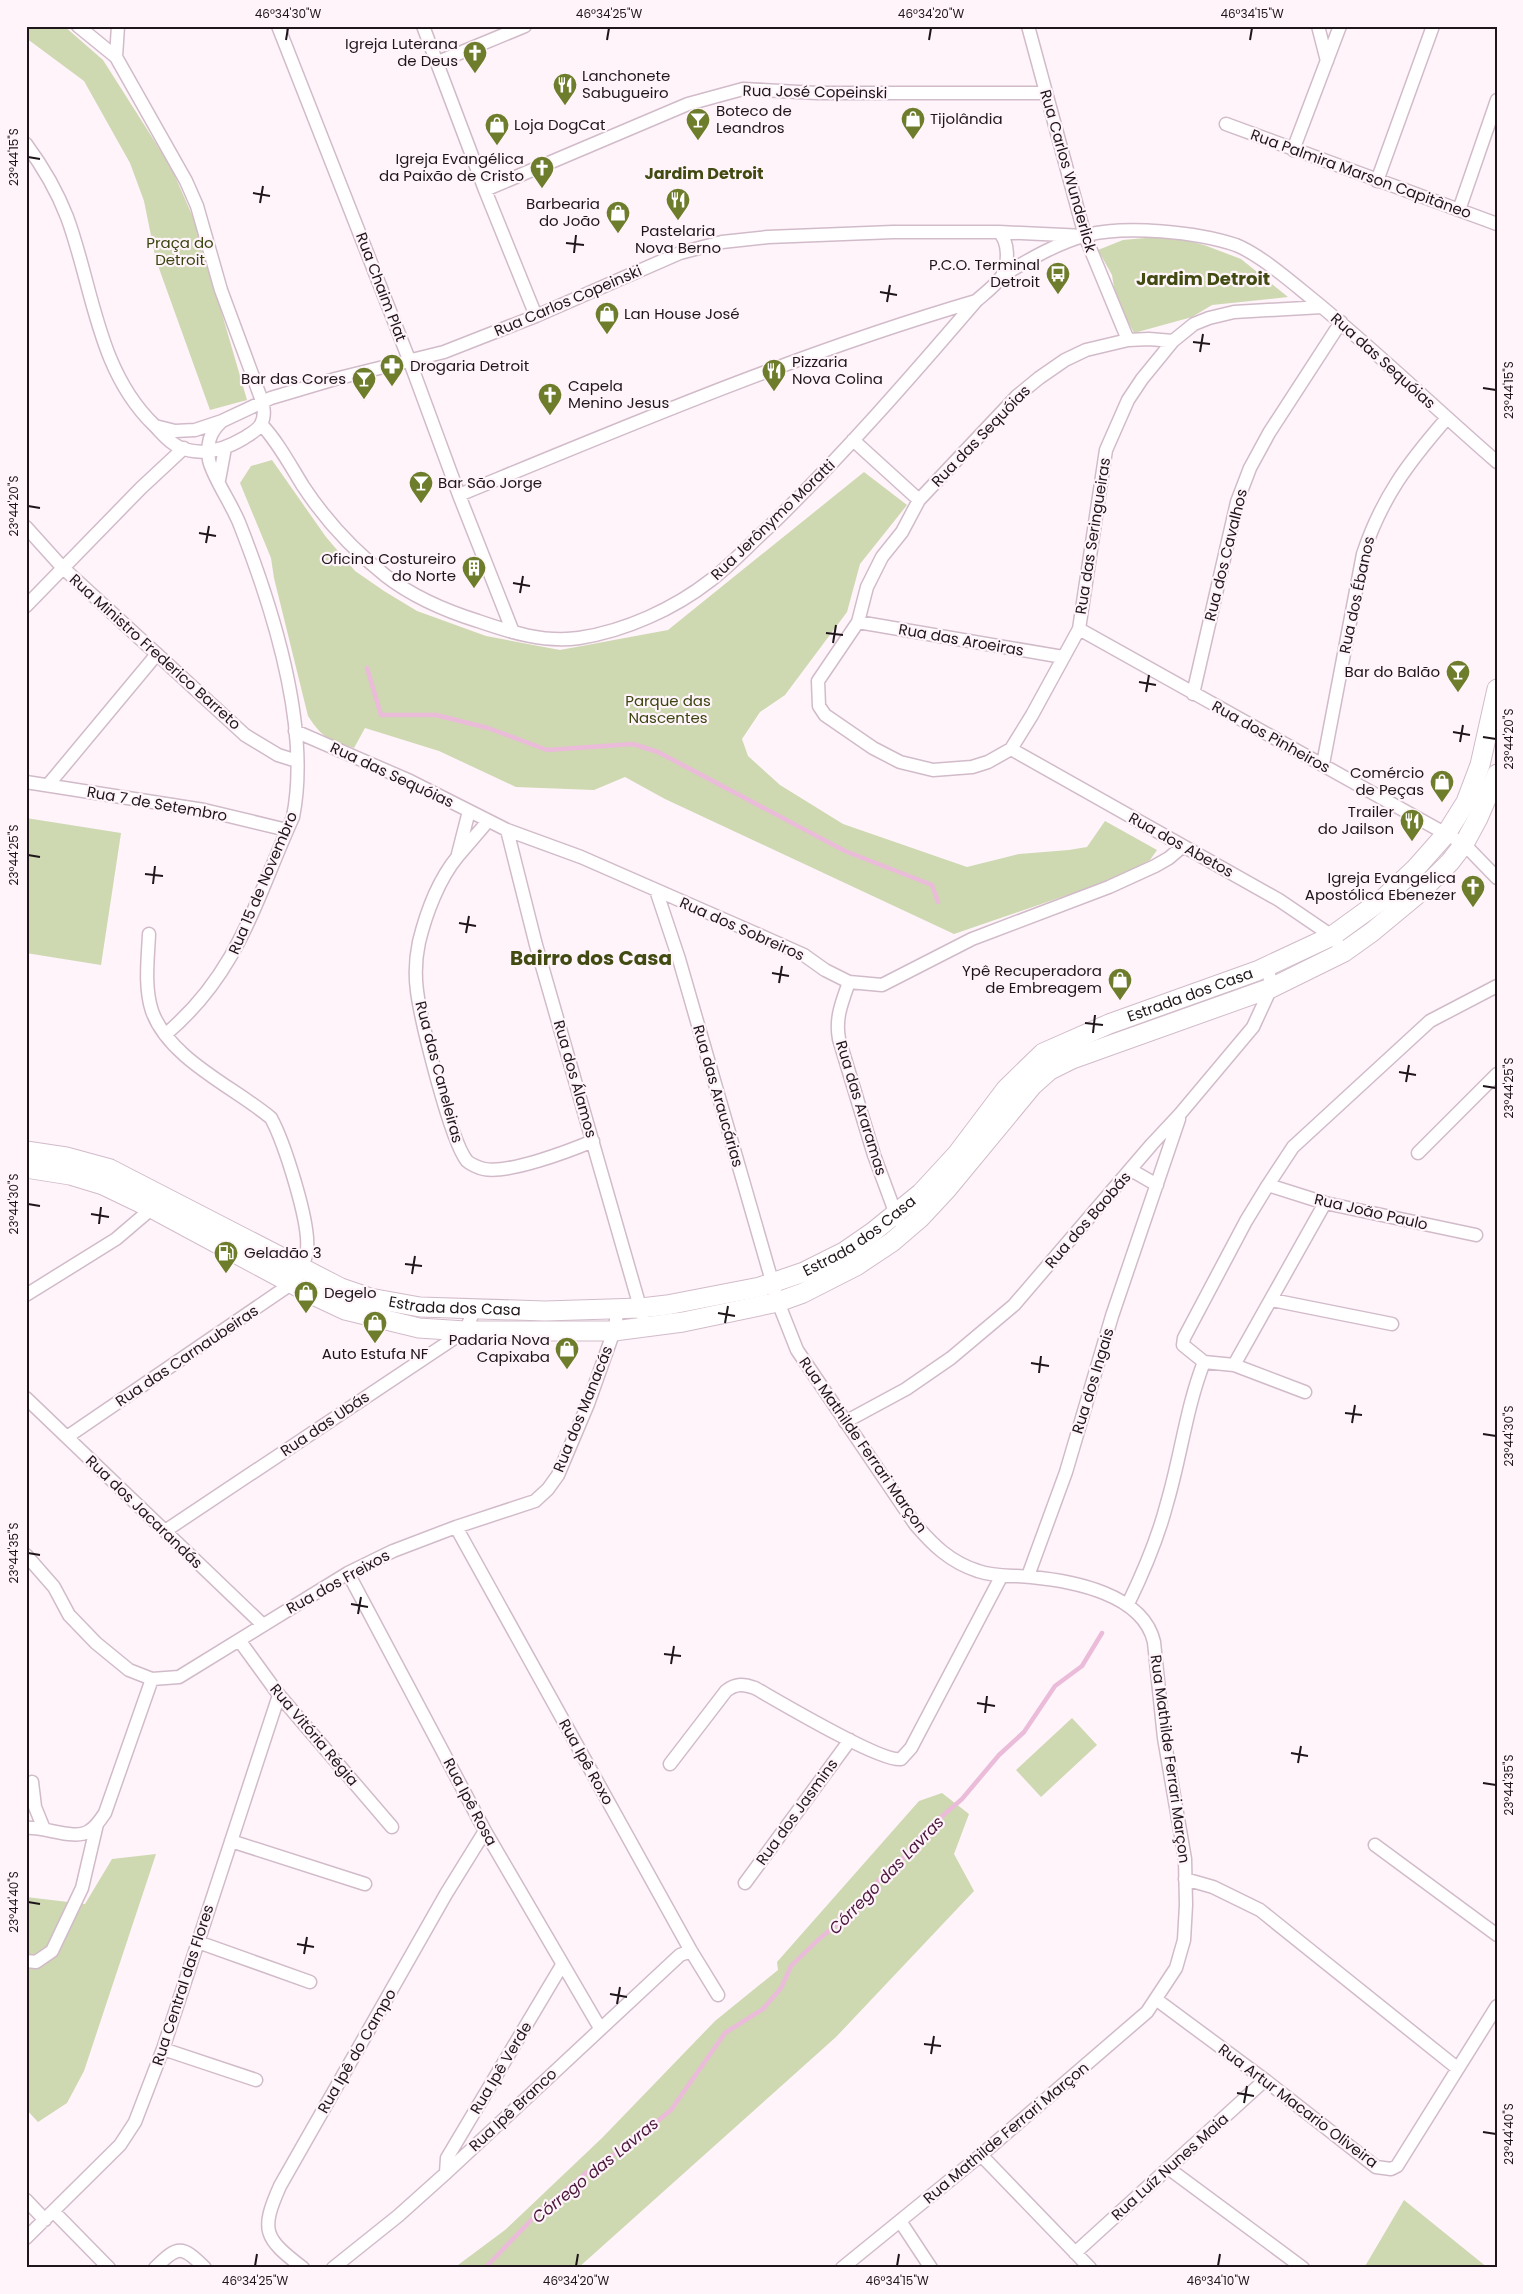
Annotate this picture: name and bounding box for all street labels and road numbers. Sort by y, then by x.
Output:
street label: Rua José Copeinski [742,80,888,103]
street label: Rua Carlos Wunderlick [1035,87,1102,255]
street label: Rua Palmira Marson Capitâneo [1248,124,1475,223]
street label: Rua Chaim Plat [351,229,412,344]
street label: Rua Carlos Copeinski [491,260,645,341]
street label: Rua das Sequóias [1326,308,1440,413]
street label: Rua das Sequóias [927,380,1035,491]
street label: Rua Jerônymo Moratti [706,455,839,585]
street label: Rua das Seringueiras [1070,456,1115,616]
street label: Rua dos Cavalhos [1199,486,1252,623]
street label: Rua dos Ébanos [1334,534,1379,656]
street label: Rua Ministro Frederico Barreto [65,569,246,734]
street label: Rua das Aroeiras [897,618,1026,661]
street label: Rua dos Pinheiros [1208,695,1334,778]
street label: Rua das Sequóias [327,737,458,812]
street label: Rua 7 de Setembro [85,781,229,826]
street label: Rua dos Abetos [1125,807,1238,882]
street label: Rua 15 de Novembro [223,808,302,957]
street label: Rua dos Sobreiros [676,892,808,966]
street label: Estrada dos Casa [1124,962,1256,1027]
street label: Rua das Caneleiras [410,999,469,1145]
street label: Rua dos Álamos [549,1018,602,1140]
street label: Rua das Araucárias [688,1022,749,1170]
street label: Rua das Araramas [831,1038,892,1178]
street label: Rua dos Baobás [1040,1167,1136,1272]
street label: Rua João Paulo [1312,1188,1430,1235]
street label: Estrada dos Casa [799,1190,920,1281]
street label: Estrada dos Casa [387,1291,521,1320]
street label: Rua das Carnaubeiras [111,1300,263,1411]
street label: Rua dos Ingais [1066,1325,1119,1436]
street label: Rua dos Manacás [548,1342,617,1475]
street label: Rua Mathilde Ferrari Marçon [795,1353,932,1537]
street label: Rua das Ubás [276,1386,374,1461]
street label: Rua dos Jacarandás [81,1450,208,1573]
street label: Rua dos Freixos [282,1544,393,1619]
street label: Rua Mathilde Ferrari Marçon [1145,1653,1196,1864]
street label: Rua Vitória Régia [265,1679,363,1790]
street label: Rua Ipê Roxo [554,1715,619,1809]
street label: Rua Ipê Rosa [438,1754,502,1849]
street label: Rua dos Jasmins [751,1754,842,1869]
street label: Rua Central das Flores [147,1902,219,2068]
street label: Rua Ipê do Campo [312,1985,401,2117]
street label: Rua Ipê Verde [465,2018,536,2118]
street label: Rua Artur Macario Oliveira [1214,2039,1382,2173]
street label: Rua Mathilde Ferrari Marçon [918,2057,1093,2208]
street label: Rua Ipê Branco [464,2063,561,2156]
street label: Rua Luíz Nunes Maia [1106,2108,1233,2225]

